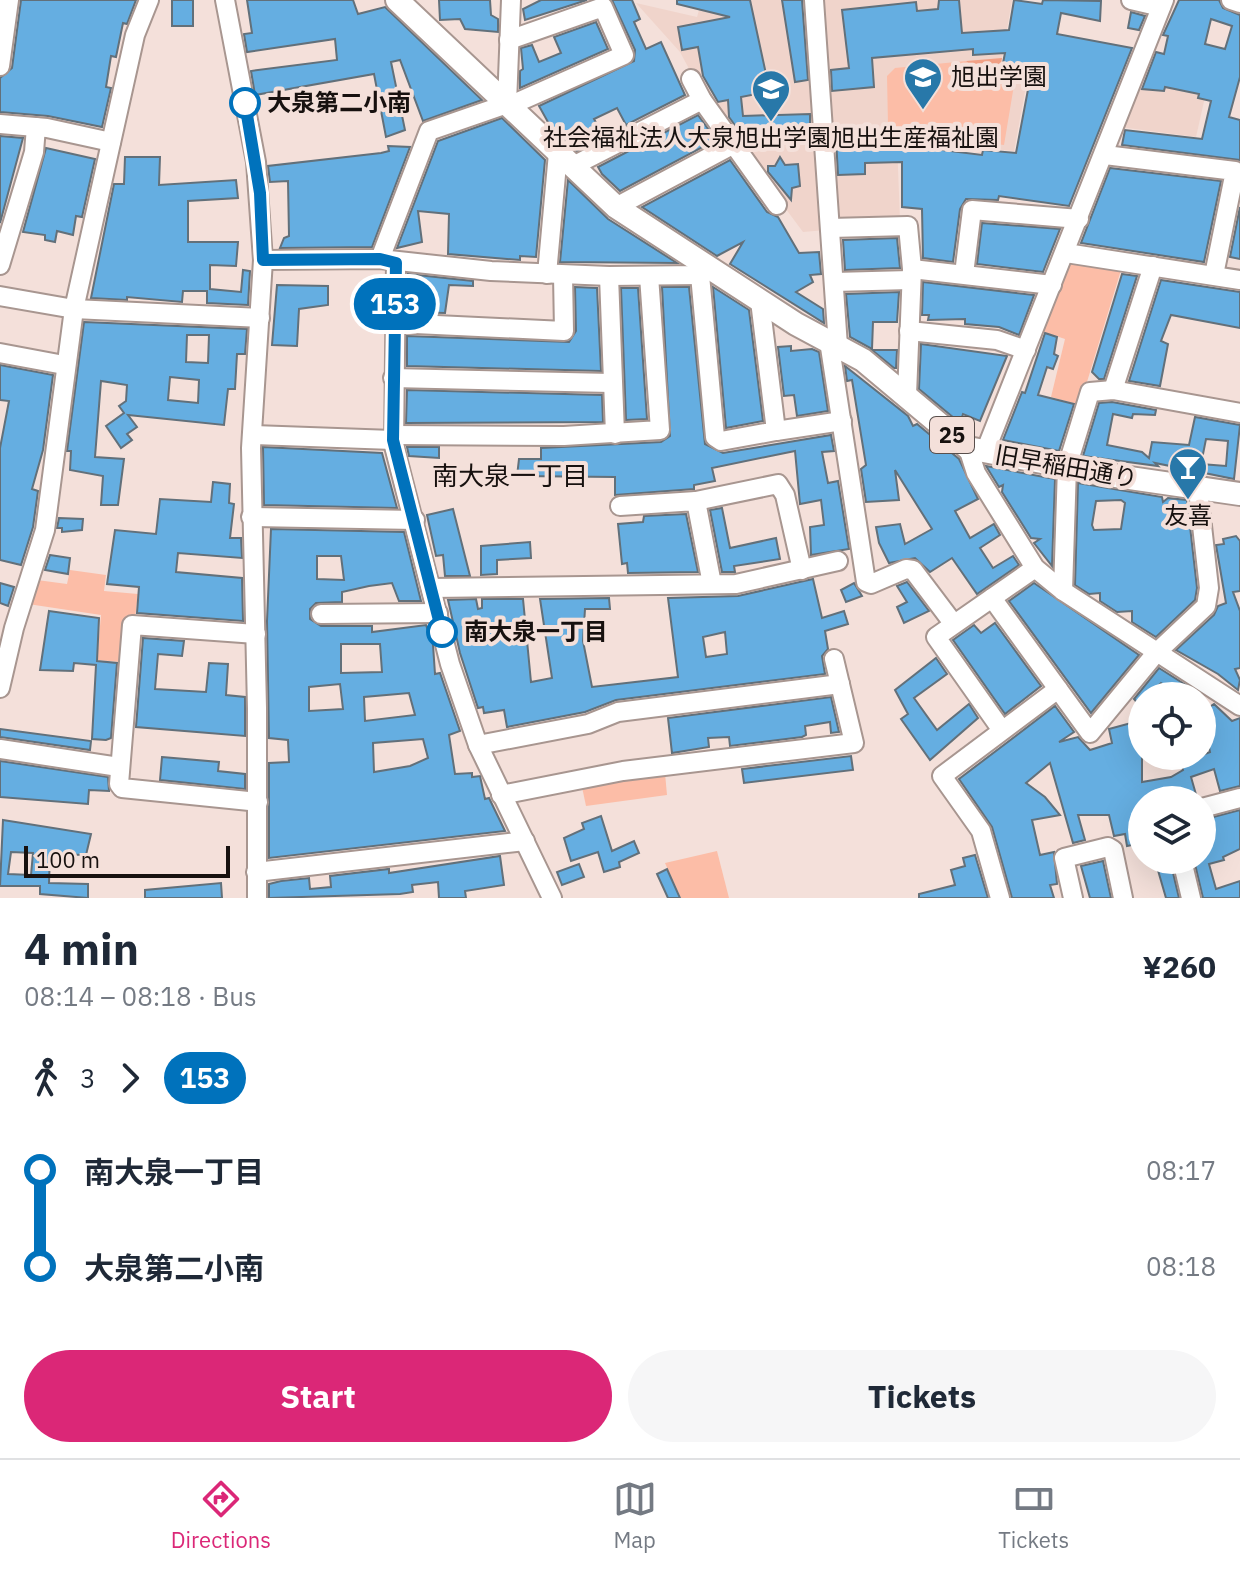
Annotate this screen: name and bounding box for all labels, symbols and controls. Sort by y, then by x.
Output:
school or university icon: 旭出学園 [902,56,944,111]
place label: 旭出学園 [951,60,1047,92]
school or university icon: 社会福祉法人大泉旭出学園旭出生産福祉園 [750,68,792,123]
place label: 大泉第二小南 [267,86,411,118]
marker: 大泉第二小南 [230,88,260,118]
place label: 社会福祉法人大泉旭出学園旭出生産福祉園 [543,121,999,153]
line badge: 153 [349,278,441,330]
text: 153 [370,285,420,322]
road number: 25 [930,417,974,453]
street label: 旧早稲田通り [992,438,1140,494]
bar icon: 友喜 [1167,446,1209,501]
district label: 南大泉一丁目 [432,458,588,492]
place label: 友喜 [1164,499,1212,531]
place label: 南大泉一丁目 [464,615,608,647]
marker: 南大泉一丁目 [427,617,457,647]
map controls [1128,682,1216,874]
button: locate [1128,682,1216,770]
button: layers [1128,786,1216,874]
scale bar [24,842,230,878]
text: 100 m [36,845,100,874]
text: 4 min [24,920,139,977]
text: ¥260 [1143,947,1216,986]
text: 08:14 – 08:18 · Bus [24,979,257,1013]
icon: walk [24,1056,68,1100]
icon: forward [108,1056,152,1100]
text: 153 [180,1059,230,1096]
text: 3 [80,1061,96,1095]
text: 南大泉一丁目 [84,1152,264,1191]
text: 08:17 [1146,1153,1216,1187]
text: 大泉第二小南 [84,1248,264,1287]
text: 08:18 [1146,1249,1216,1283]
button: Start [24,1350,612,1442]
button: Tickets [628,1350,1216,1442]
tab: Directions [171,1477,271,1554]
tab: Map [613,1477,657,1554]
tab: Tickets [998,1477,1069,1554]

